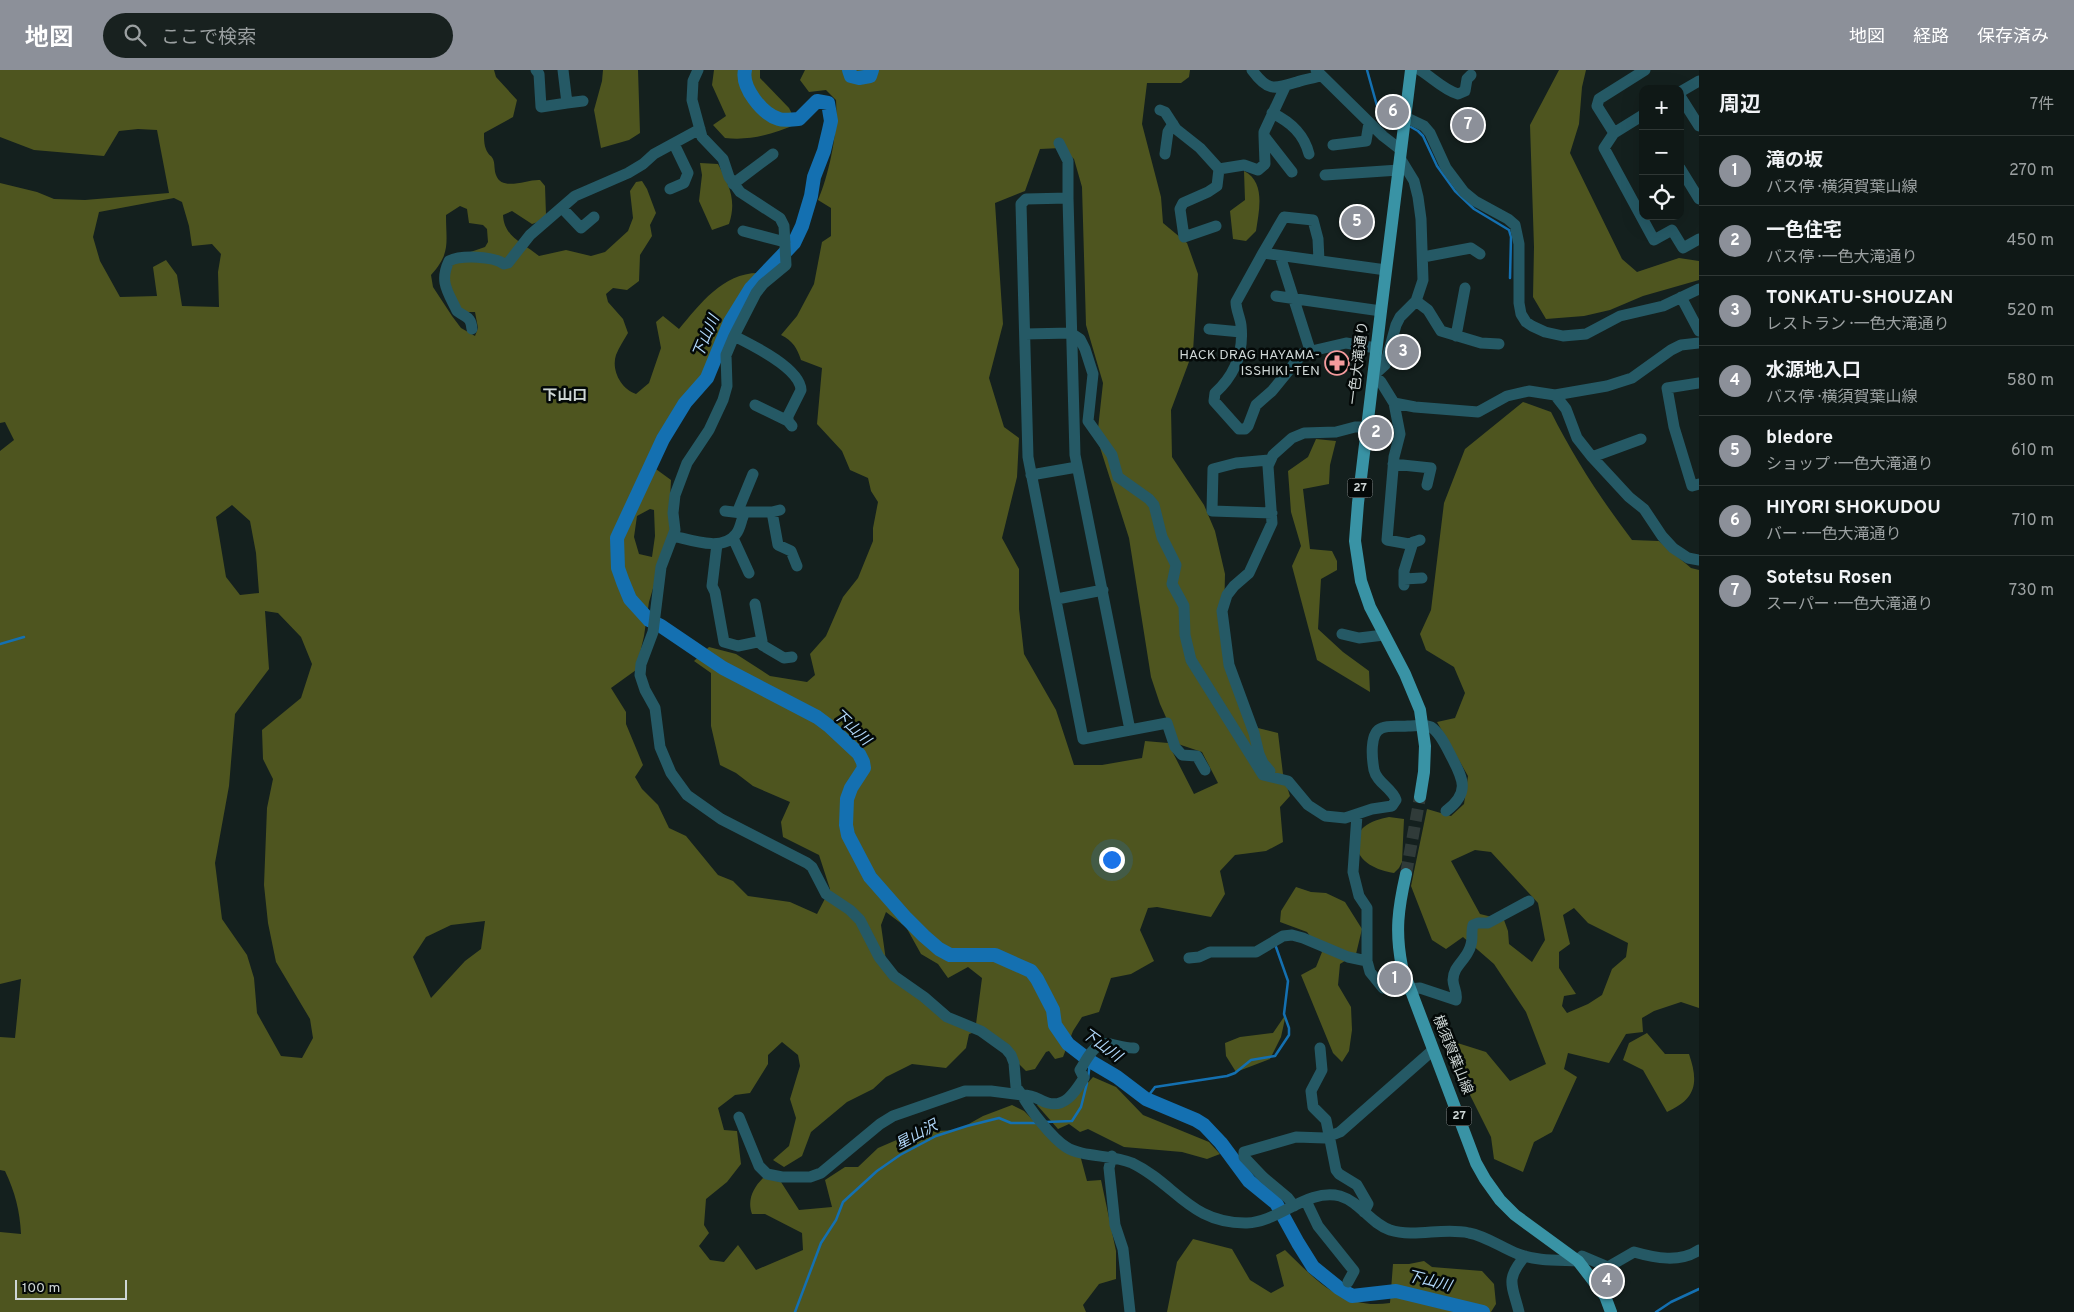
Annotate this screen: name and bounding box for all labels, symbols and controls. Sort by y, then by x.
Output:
search box [103,13,453,58]
icon: search [121,21,149,49]
text: 地図 [25,24,73,54]
text: ここで検索 [161,26,256,50]
text: 地図 [1849,26,1885,49]
text: 経路 [1913,26,1949,49]
text: 保存済み [1977,26,2049,49]
map controls [1639,85,1684,220]
button: + [1639,85,1684,130]
text: 周辺 [1719,92,1761,119]
pin: 6 [1377,93,1409,131]
text: 7件 [2030,95,2054,115]
pin: 7 [1452,106,1484,144]
button: − [1639,130,1684,175]
text: 滝の坂 [1766,149,1823,173]
text: 1 [1732,161,1738,181]
text: 270 m [2009,161,2054,181]
button: locate [1639,175,1684,220]
text: バス停 · 横須賀葉山線 [1766,178,1918,198]
pin: 5 [1341,203,1373,241]
text: 一色住宅 [1766,219,1842,243]
text: 2 [1730,231,1740,251]
text: 450 m [2007,231,2054,251]
text: バス停 · 一色大滝通り [1766,248,1918,268]
text: TONKATU-SHOUZAN [1766,286,1954,310]
text: 3 [1730,301,1740,321]
text: 520 m [2007,301,2054,321]
water label: 下山川 [689,311,725,361]
text: レストラン · 一色大滝通り [1766,315,1950,335]
street label: 一色大滝通り [1345,320,1373,406]
pin: 3 [1387,333,1419,371]
place label: HACK DRAG HAYAMA- ISSHIKI-TEN [1179,347,1320,380]
pharmacy icon: HACK DRAG HAYAMA- ISSHIKI-TEN [1324,350,1350,376]
text: 水源地入口 [1766,359,1861,383]
text: 4 [1730,371,1740,391]
text: 580 m [2007,371,2054,391]
district label: 下山口 [542,387,588,406]
text: バス停 · 横須賀葉山線 [1766,388,1918,408]
pin: 2 [1360,414,1392,452]
text: bledore [1766,426,1833,450]
text: 5 [1730,441,1740,461]
text: 610 m [2011,441,2054,461]
text: ショップ · 一色大滝通り [1766,455,1934,475]
road number: 27 [1348,478,1372,498]
text: HIYORI SHOKUDOU [1766,496,1941,520]
text: 6 [1730,511,1740,531]
text: 710 m [2012,511,2054,531]
text: バー · 一色大滝通り [1766,525,1902,545]
text: Sotetsu Rosen [1766,566,1892,590]
text: 7 [1731,581,1739,601]
text: 730 m [2009,581,2054,601]
text: スーパー · 一色大滝通り [1766,595,1933,615]
water label: 下山川 [828,706,875,752]
your location [1099,847,1125,873]
pin: 1 [1379,960,1411,998]
street label: 横須賀葉山線 [1428,1013,1476,1097]
water label: 下山川 [1077,1025,1126,1068]
road number: 27 [1446,1106,1472,1126]
water label: 星山沢 [893,1116,943,1155]
pin: 4 [1591,1262,1623,1300]
water label: 下山川 [1405,1267,1455,1297]
scale bar [15,1277,128,1300]
text: 100 m [22,1280,60,1297]

